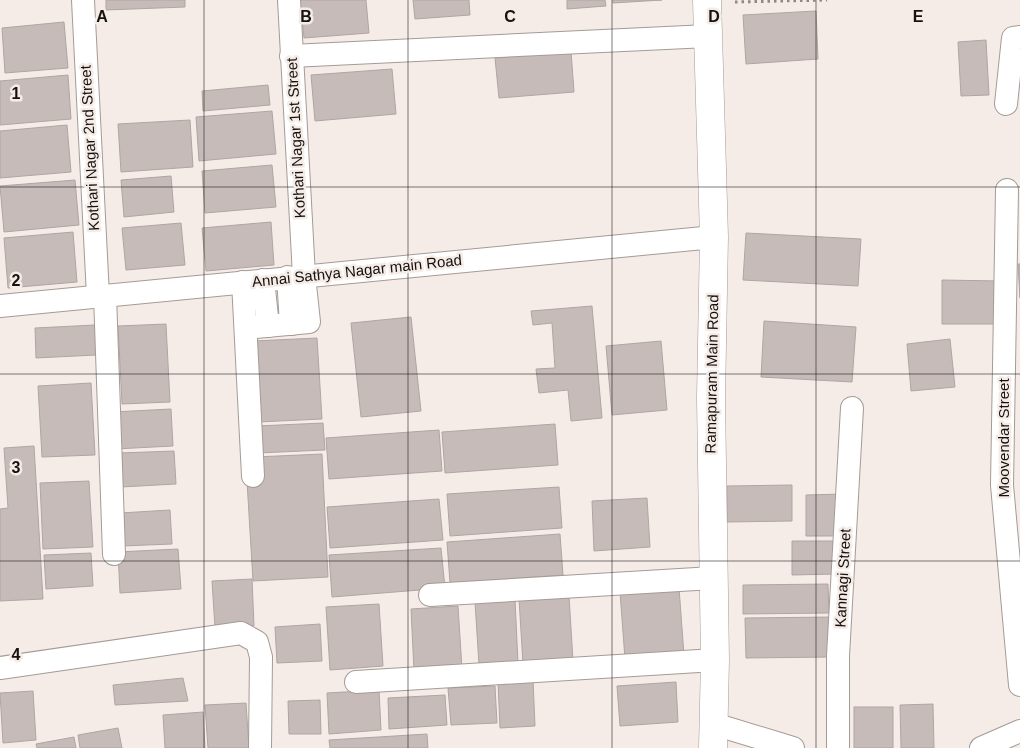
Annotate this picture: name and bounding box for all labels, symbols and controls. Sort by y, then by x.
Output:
text: A [96,8,108,25]
text: B [300,8,312,25]
text: C [504,8,516,25]
text: D [708,8,720,25]
text: E [913,8,924,25]
street label: Kothari Nagar 1st Street [283,56,308,219]
street label: Kothari Nagar 2nd Street [77,64,102,231]
text: 1 [12,85,21,102]
street label: Annai Sathya Nagar main Road [251,251,463,290]
text: 2 [12,272,21,289]
street label: Ramapuram Main Road [702,294,721,454]
street label: Moovendar Street [995,378,1012,498]
text: 3 [12,459,21,476]
street label: Kannagi Street [831,527,854,628]
text: 4 [12,646,21,663]

